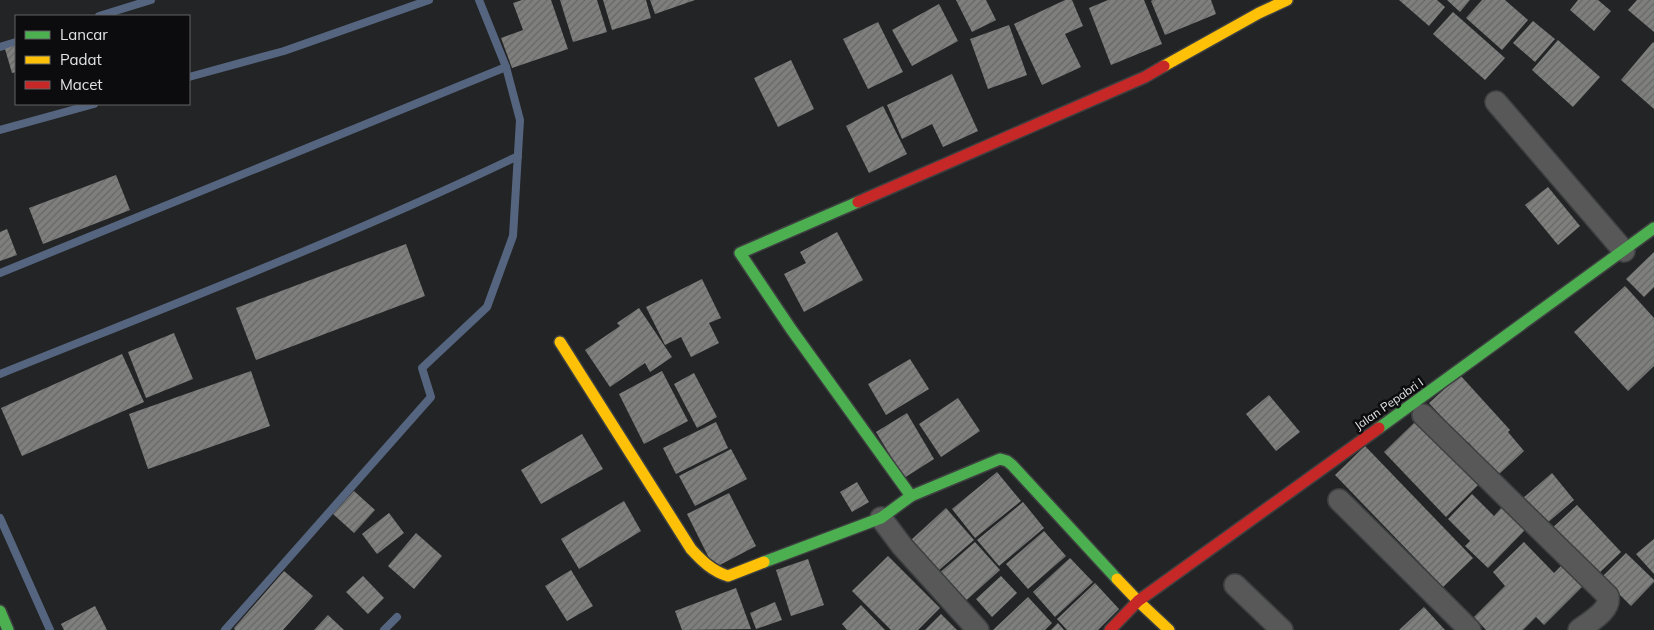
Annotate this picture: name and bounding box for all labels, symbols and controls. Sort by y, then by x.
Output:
legend [15,15,190,105]
text: Lancar [60,25,108,44]
text: Padat [60,50,102,69]
text: Macet [60,75,103,94]
street label: Jalan Pepabri I [1351,374,1426,433]

